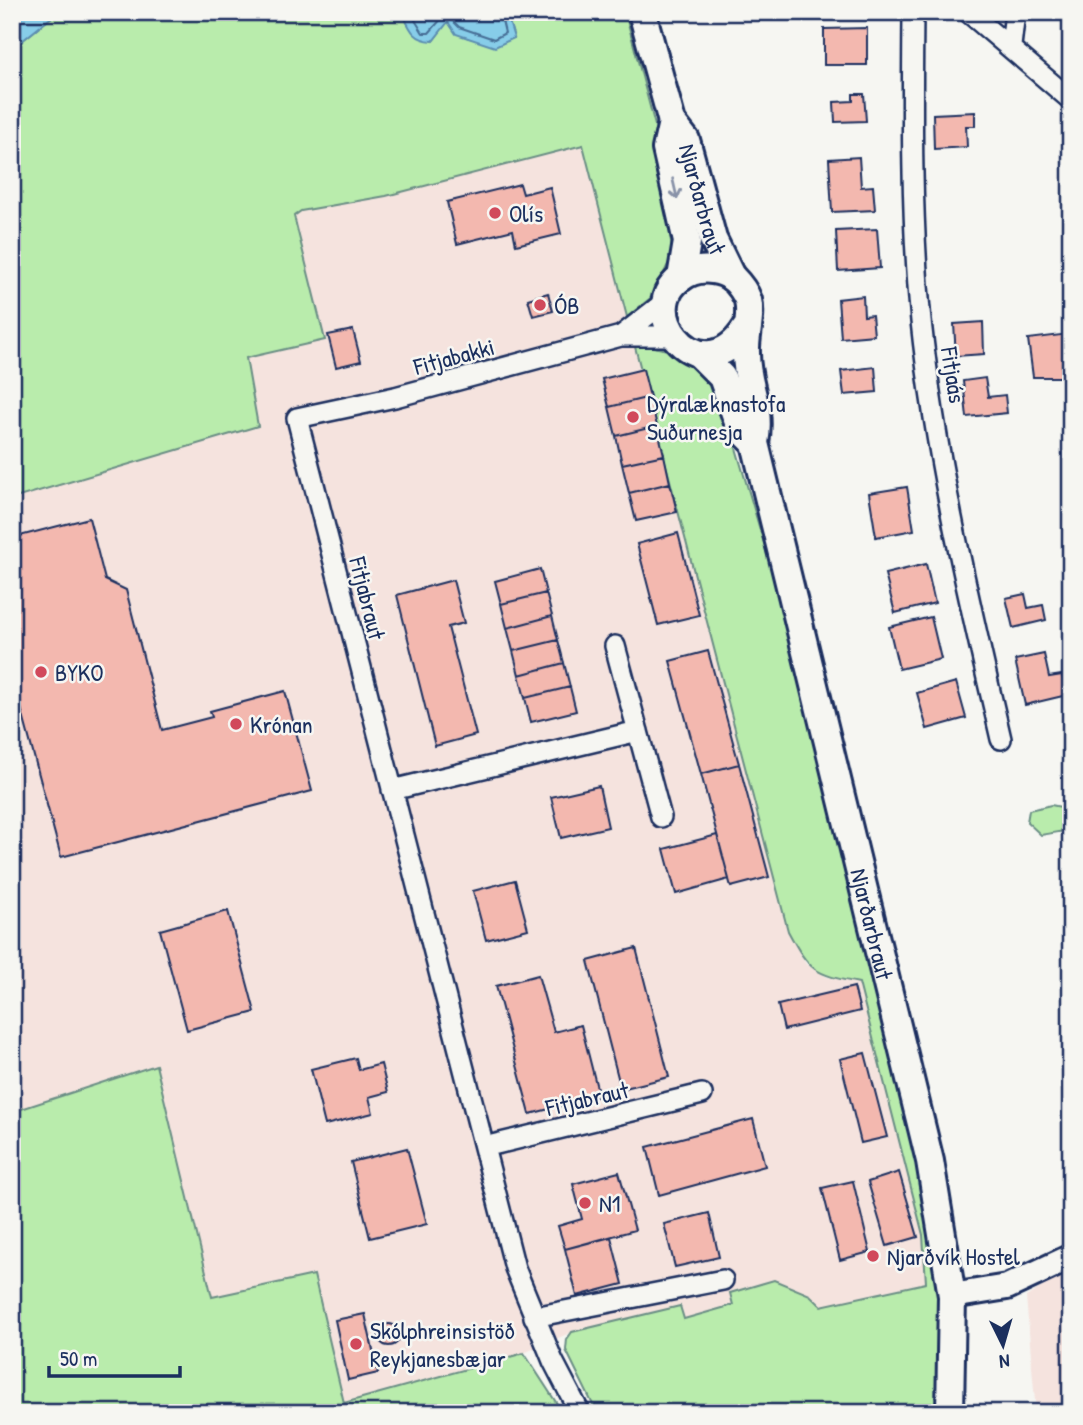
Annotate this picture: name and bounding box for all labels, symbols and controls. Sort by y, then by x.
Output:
street label: Njarðarbraut [672,140,734,260]
one-way arrow [669,177,683,200]
place label: Olís [509,197,543,229]
marker: Olís [487,205,503,221]
place label: ÓB [554,289,580,321]
marker: ÓB [532,297,548,313]
street label: Fitjabakki [409,330,498,382]
street label: Fitjaás [934,344,974,405]
place label: Dýralæknastofa Suðurnesja [647,387,785,447]
marker: Dýralæknastofa Suðurnesja [625,409,641,425]
street label: Fitjabraut [342,552,394,643]
place label: BYKO [55,656,104,688]
marker: BYKO [33,664,49,680]
place label: Krónan [250,708,313,740]
marker: Krónan [228,716,244,732]
street label: Njarðarbraut [843,865,901,984]
street label: Fitjabraut [541,1073,632,1123]
place label: N1 [599,1187,620,1219]
marker: N1 [577,1195,593,1211]
place label: Njarðvík Hostel [887,1240,1021,1272]
marker: Njarðvík Hostel [865,1248,881,1264]
north arrow [968,1310,1038,1380]
place label: Skólphreinsistöð Reykjanesbæjar [370,1314,515,1374]
scale bar [49,1334,180,1378]
marker: Skólphreinsistöð Reykjanesbæjar [348,1336,364,1352]
text: 50 m [60,1344,97,1373]
text: N [998,1349,1011,1375]

